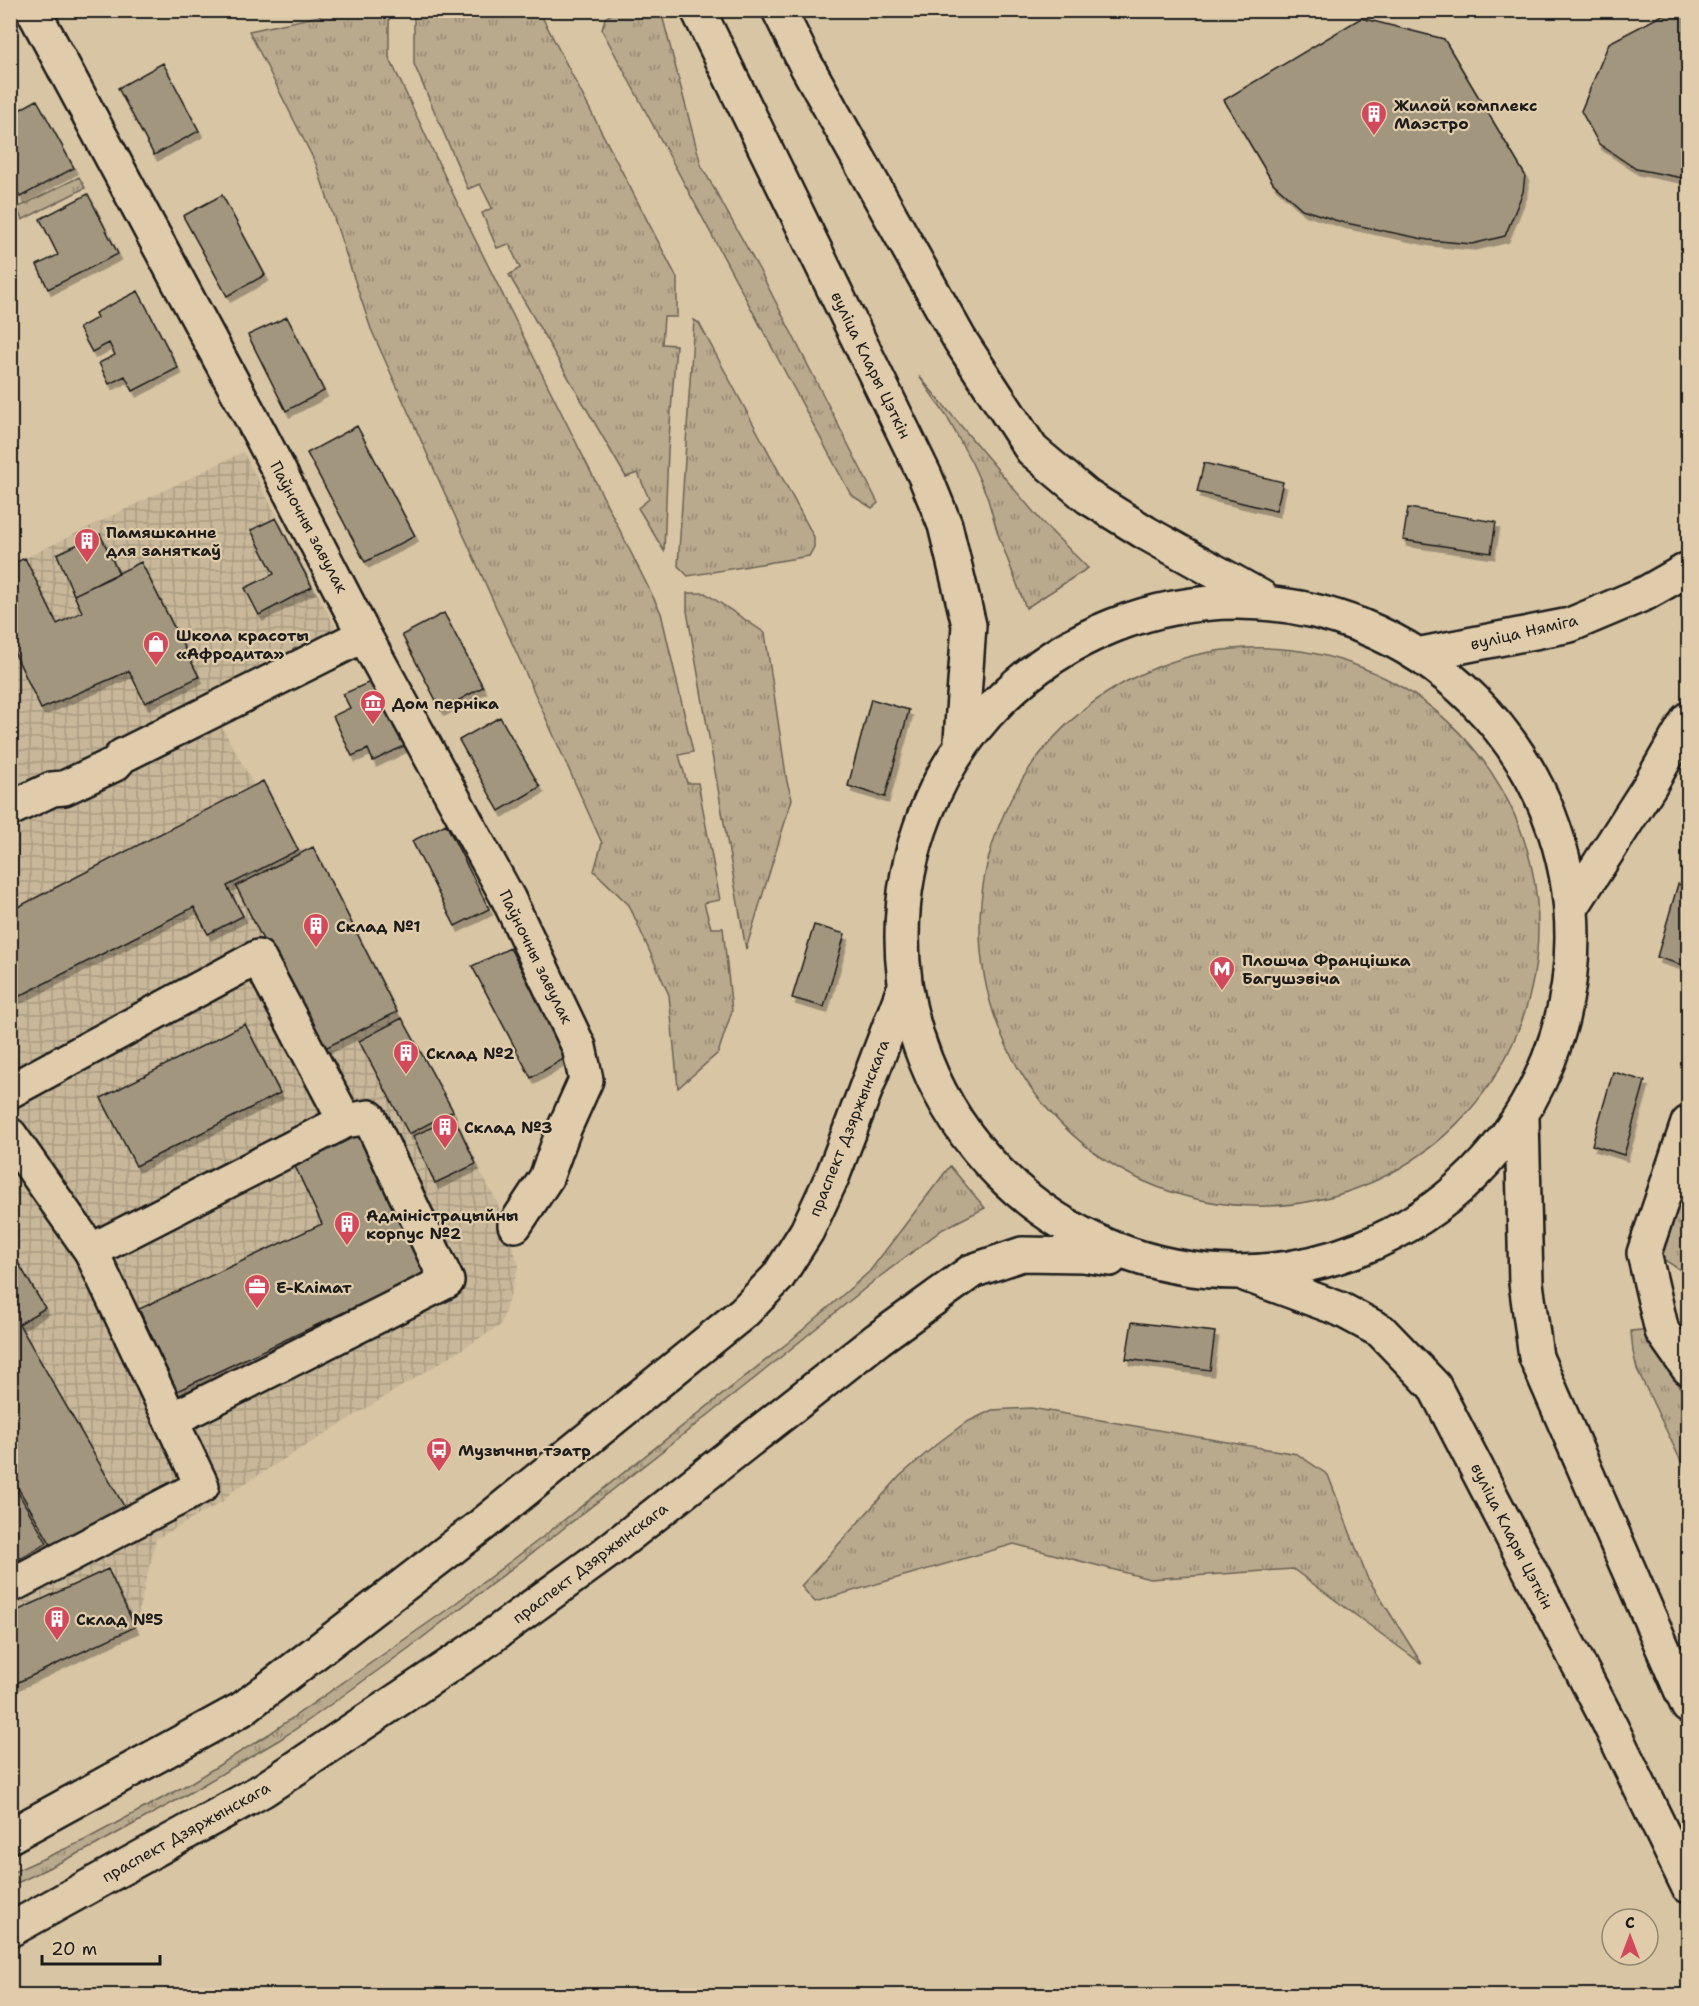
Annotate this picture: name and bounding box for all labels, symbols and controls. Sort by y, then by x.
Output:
place label: Жилой комплекс Маэстро [1394,95,1537,134]
building icon: Жилой комплекс Маэстро [1359,99,1389,137]
street label: вуліца Клары Цэткін [826,288,916,442]
street label: Паўночны завулак [265,457,353,597]
place label: Памяшканне для заняткаў [106,522,221,561]
building icon: Памяшканне для заняткаў [72,526,102,564]
street label: вуліца Няміга [1468,609,1580,655]
place label: Школа красоты «Афродита» [176,625,309,664]
shop icon: Школа красоты «Афродита» [141,629,171,667]
museum icon: Дом перніка [358,688,388,726]
place label: Дом перніка [392,693,499,714]
street label: Паўночны завулак [494,887,578,1028]
building icon: Склад №1 [301,911,331,949]
place label: Склад №1 [336,916,421,937]
place label: Плошча Францішка Багушэвіча [1242,950,1411,989]
metro station icon: Плошча Францішка Багушэвіча [1207,954,1237,992]
street label: праспект Дзяржынскага [804,1036,894,1220]
building icon: Склад №2 [391,1038,421,1076]
place label: Склад №2 [426,1043,514,1064]
building icon: Склад №3 [430,1112,460,1150]
place label: Склад №3 [464,1117,552,1138]
place label: Адміністрацыйны корпус №2 [366,1205,519,1244]
building icon: Адміністрацыйны корпус №2 [332,1209,362,1247]
office icon: Е-Клімат [242,1272,272,1310]
place label: Е-Клімат [276,1277,352,1298]
bus stop icon: Музычны тэатр [424,1435,454,1473]
place label: Музычны тэатр [458,1440,591,1461]
street label: вуліца Клары Цэткін [1466,1459,1558,1613]
street label: праспект Дзяржынскага [508,1498,672,1628]
building icon: Склад №5 [42,1604,72,1642]
place label: Склад №5 [76,1609,163,1630]
street label: праспект Дзяржынскага [98,1777,274,1887]
north arrow [1600,1907,1660,1967]
text: С [1625,1912,1635,1933]
scale bar [42,1928,160,1966]
text: 20 m [51,1937,97,1961]

